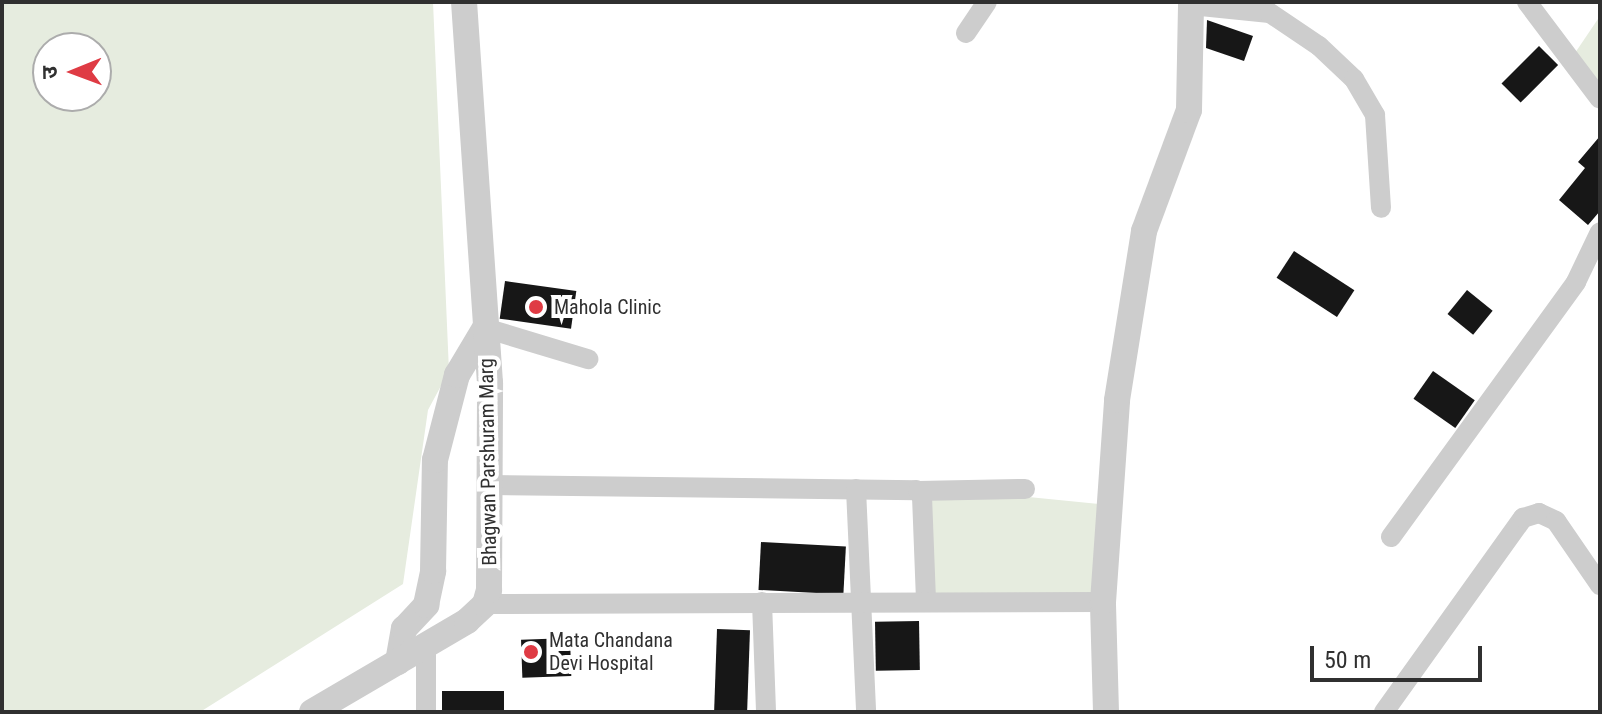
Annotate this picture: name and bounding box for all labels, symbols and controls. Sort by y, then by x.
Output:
north arrow [32,32,112,112]
text: उ [37,66,62,79]
place label: Mahola Clinic [554,295,661,319]
marker: Mahola Clinic [525,296,547,318]
street label: Bhagwan Parshuram Marg [474,358,502,566]
place label: Mata Chandana Devi Hospital [549,628,673,675]
scale bar [1314,630,1486,680]
marker: Mata Chandana Devi Hospital [520,641,542,663]
text: 50 m [1324,646,1371,674]

